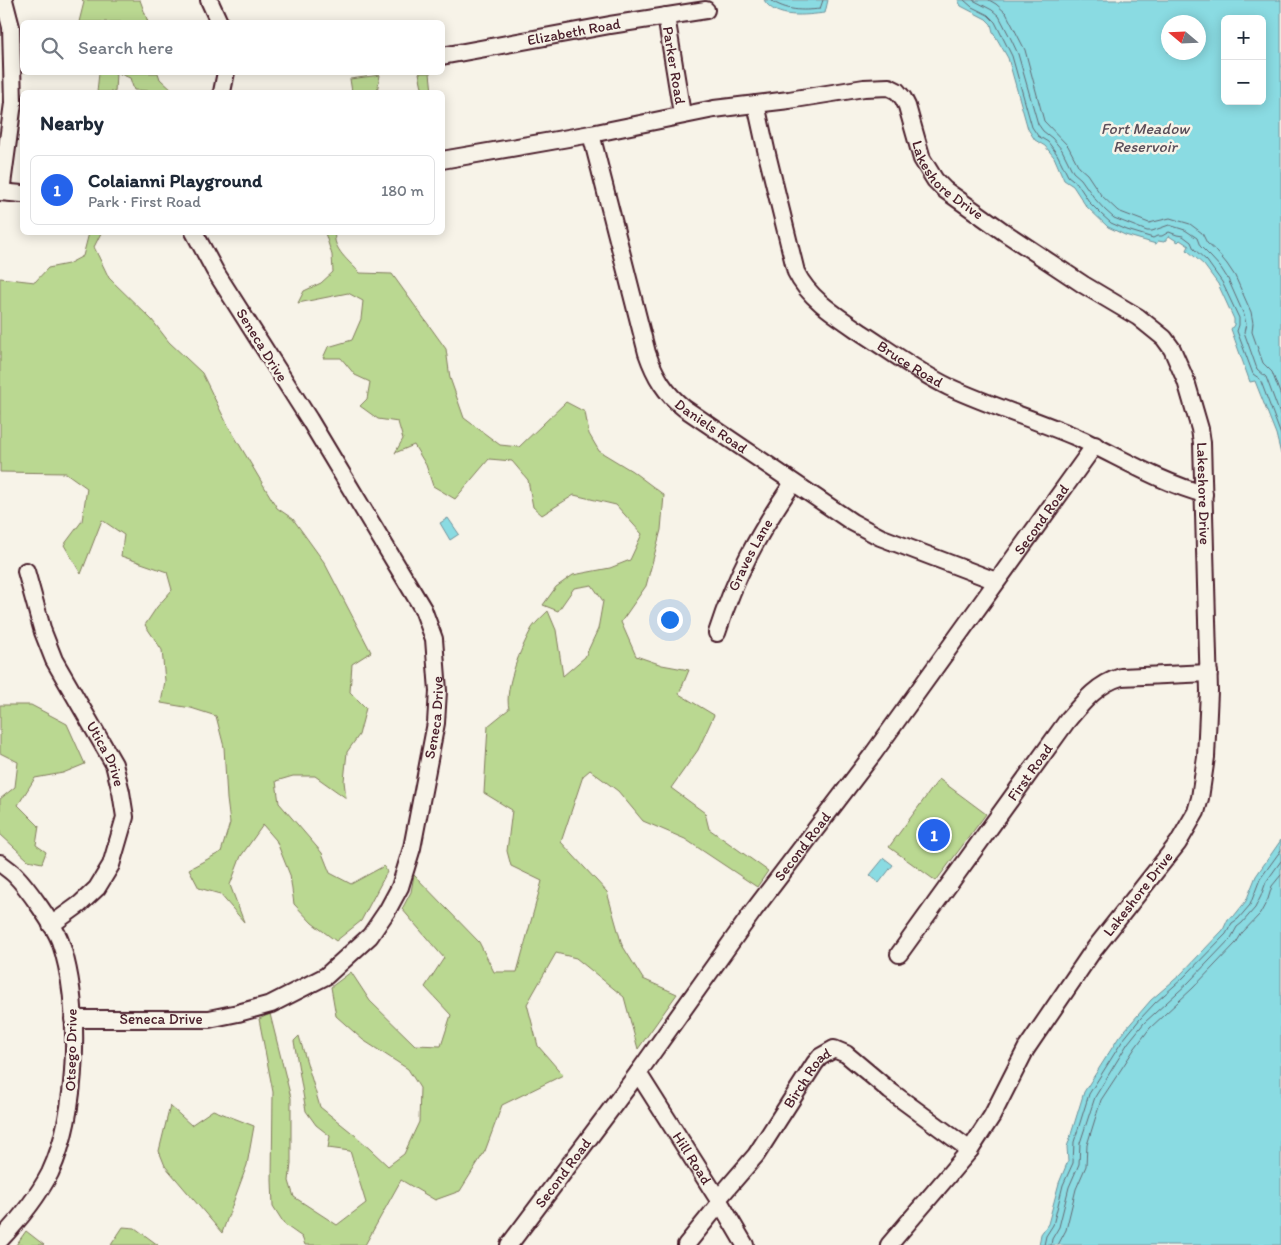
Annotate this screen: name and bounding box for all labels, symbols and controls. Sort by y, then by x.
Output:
street label: Elizabeth Road [526,14,622,49]
north arrow [1161,15,1206,60]
map controls [1221,15,1266,105]
button: + [1221,15,1266,60]
search box [20,20,445,75]
street label: Parker Road [659,25,689,106]
icon: search [38,34,66,62]
text: Search here [78,36,173,59]
button: − [1221,60,1266,105]
text: Nearby [40,110,104,135]
water label: Fort Meadow Reservoir [1101,119,1191,156]
street label: Lakeshore Drive [908,138,987,223]
text: Colaianni Playground [88,169,262,192]
text: 1 [53,181,61,200]
text: 180 m [381,181,424,200]
text: Park · First Road [88,192,201,211]
street label: Seneca Drive [232,305,292,385]
street label: Bruce Road [874,337,946,391]
street label: Daniels Road [671,395,751,458]
street label: Lakeshore Drive [1193,442,1214,545]
street label: Second Road [1010,480,1073,558]
street label: Graves Lane [724,515,777,594]
your location [657,607,683,633]
street label: Seneca Drive [420,675,447,760]
street label: Utica Drive [82,718,128,788]
street label: First Road [1003,740,1057,804]
street label: Second Road [770,808,835,885]
pin: 1 [918,816,950,854]
street label: Lakeshore Drive [1099,848,1177,940]
street label: Otsego Drive [61,1008,81,1092]
street label: Seneca Drive [119,1010,203,1028]
street label: Birch Road [779,1043,835,1111]
street label: Hill Road [669,1129,716,1188]
street label: Second Road [531,1134,595,1211]

